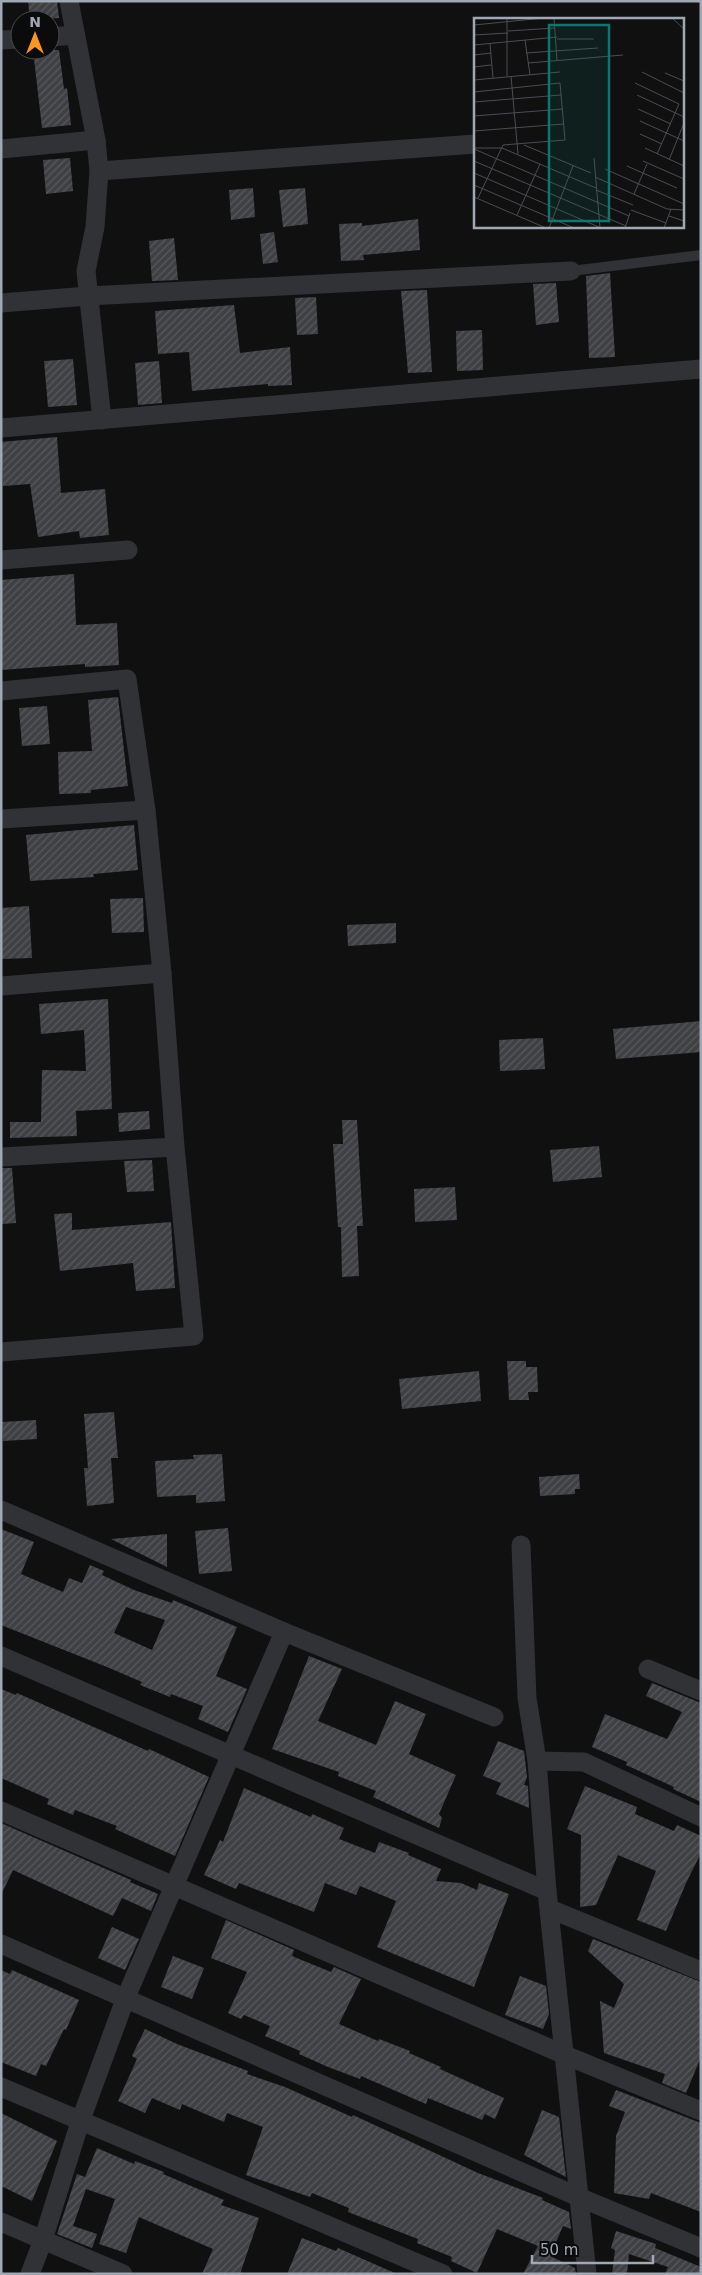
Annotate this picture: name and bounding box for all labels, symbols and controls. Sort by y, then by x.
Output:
north arrow [10,10,60,60]
text: N [29,14,41,30]
inset map [474,18,684,228]
scale bar [532,2232,653,2264]
text: 50 m [540,2241,578,2259]

